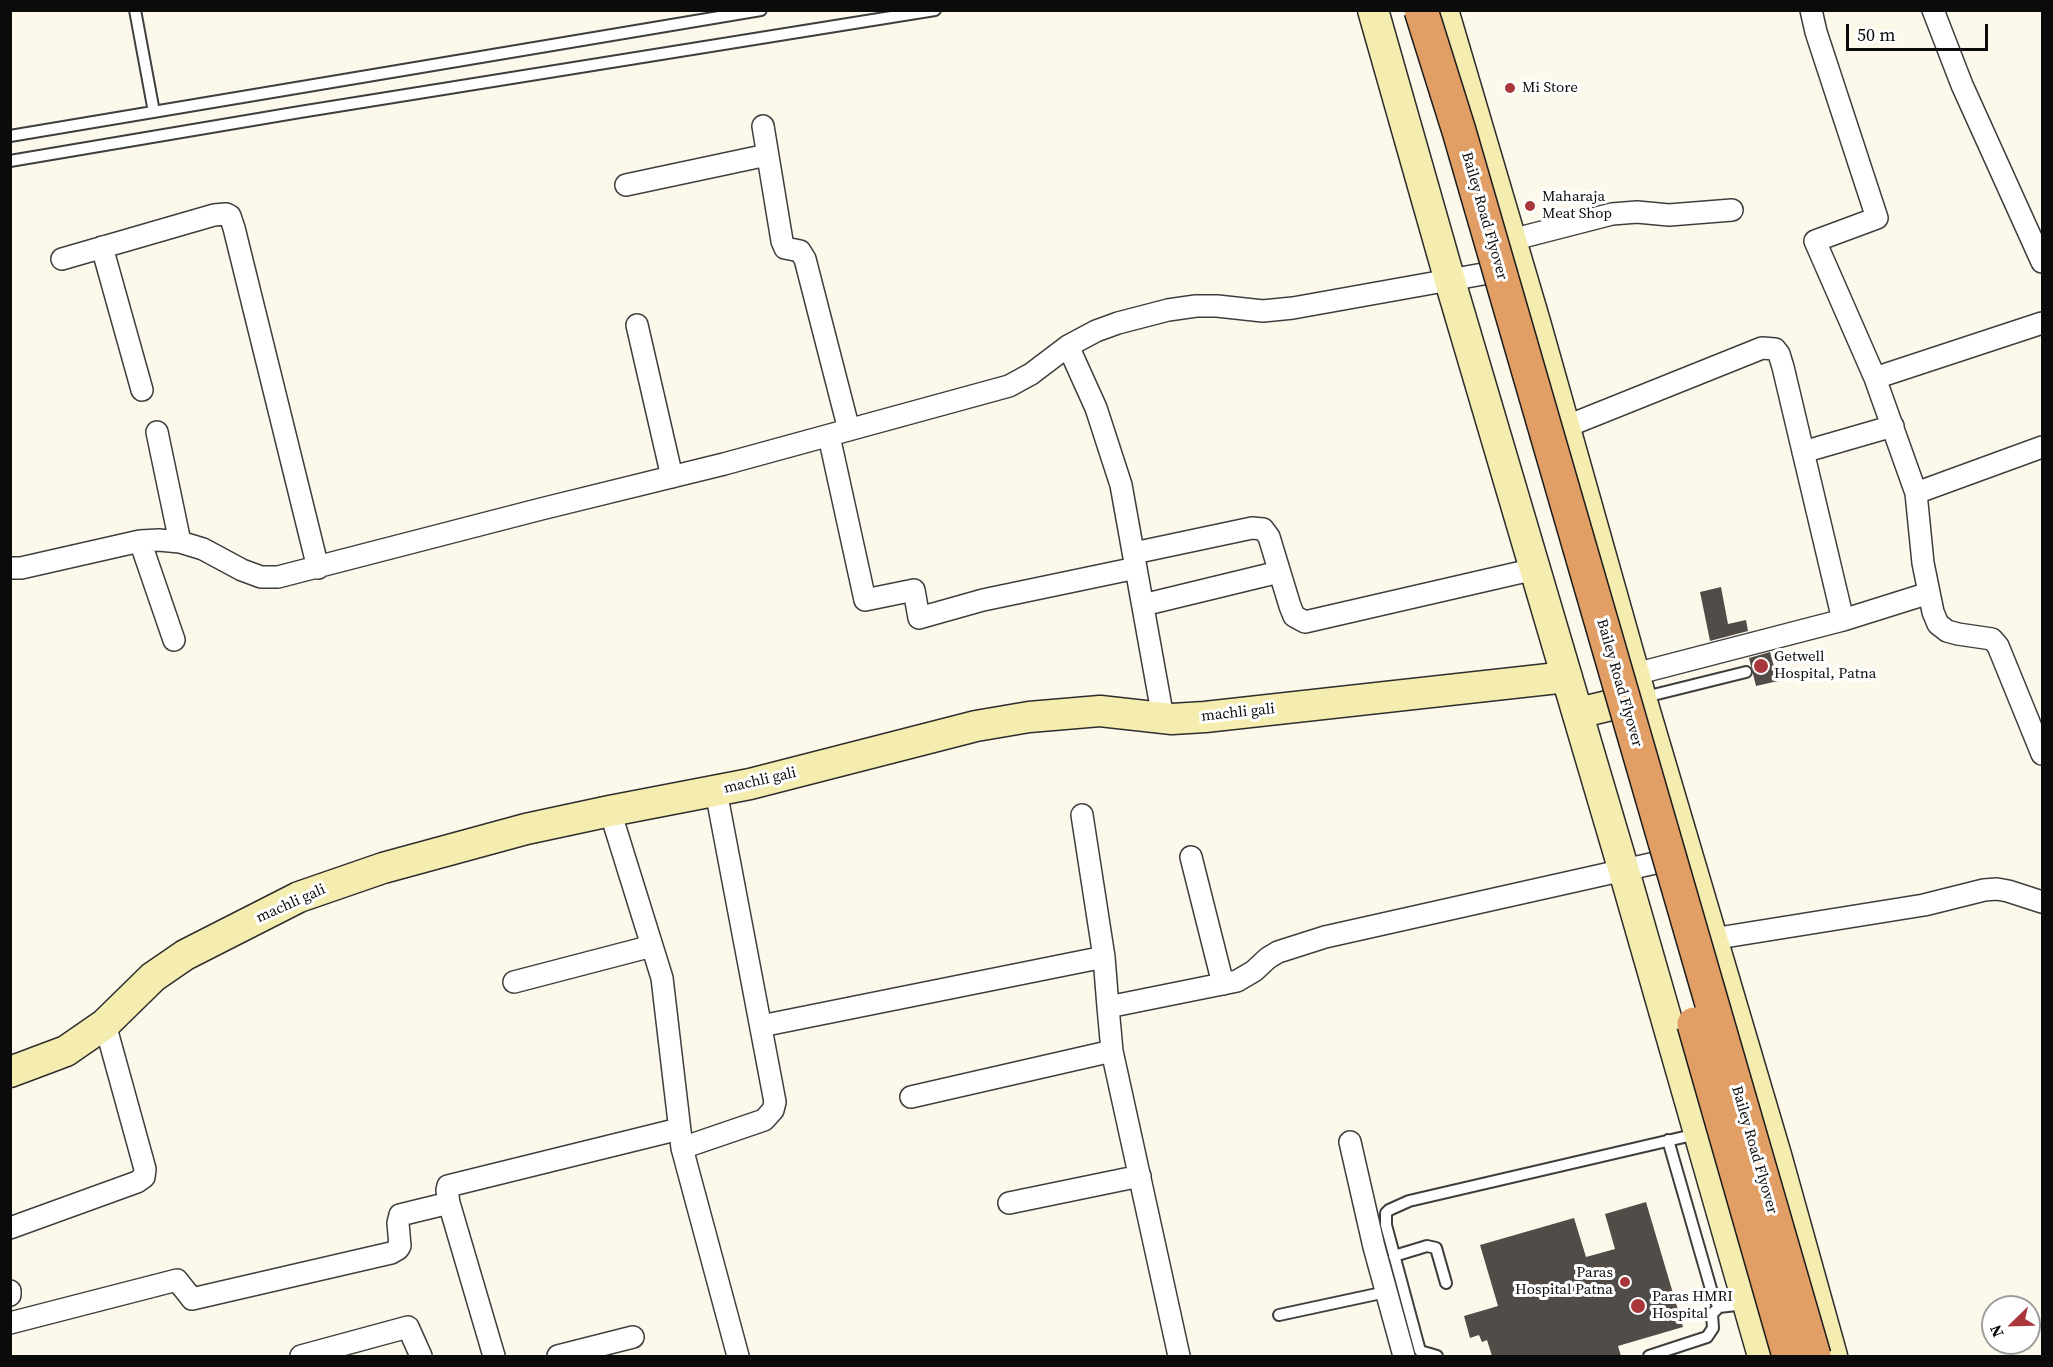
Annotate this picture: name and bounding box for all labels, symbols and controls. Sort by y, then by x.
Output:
scale bar [1849,12,1992,50]
text: 50 m [1857,22,1895,47]
place label: Mi Store [1522,79,1578,97]
marker: Mi Store [1503,81,1517,95]
street label: Bailey Road Flyover [1457,150,1511,282]
place label: Maharaja Meat Shop [1542,188,1612,223]
marker: Maharaja Meat Shop [1523,199,1537,213]
street label: Bailey Road Flyover [1592,617,1646,749]
place label: Getwell Hospital, Patna [1774,648,1876,683]
marker: Getwell Hospital, Patna [1752,657,1770,675]
street label: machli gali [1200,700,1276,726]
street label: machli gali [722,764,798,798]
street label: machli gali [254,881,328,927]
street label: Bailey Road Flyover [1727,1084,1781,1216]
place label: Paras Hospital Patna [1515,1264,1613,1299]
marker: Paras Hospital Patna [1618,1275,1632,1289]
place label: Paras HMRI Hospital [1652,1288,1733,1323]
north arrow [1981,1295,2041,1355]
marker: Paras HMRI Hospital [1629,1297,1647,1315]
text: N [1984,1322,2009,1341]

